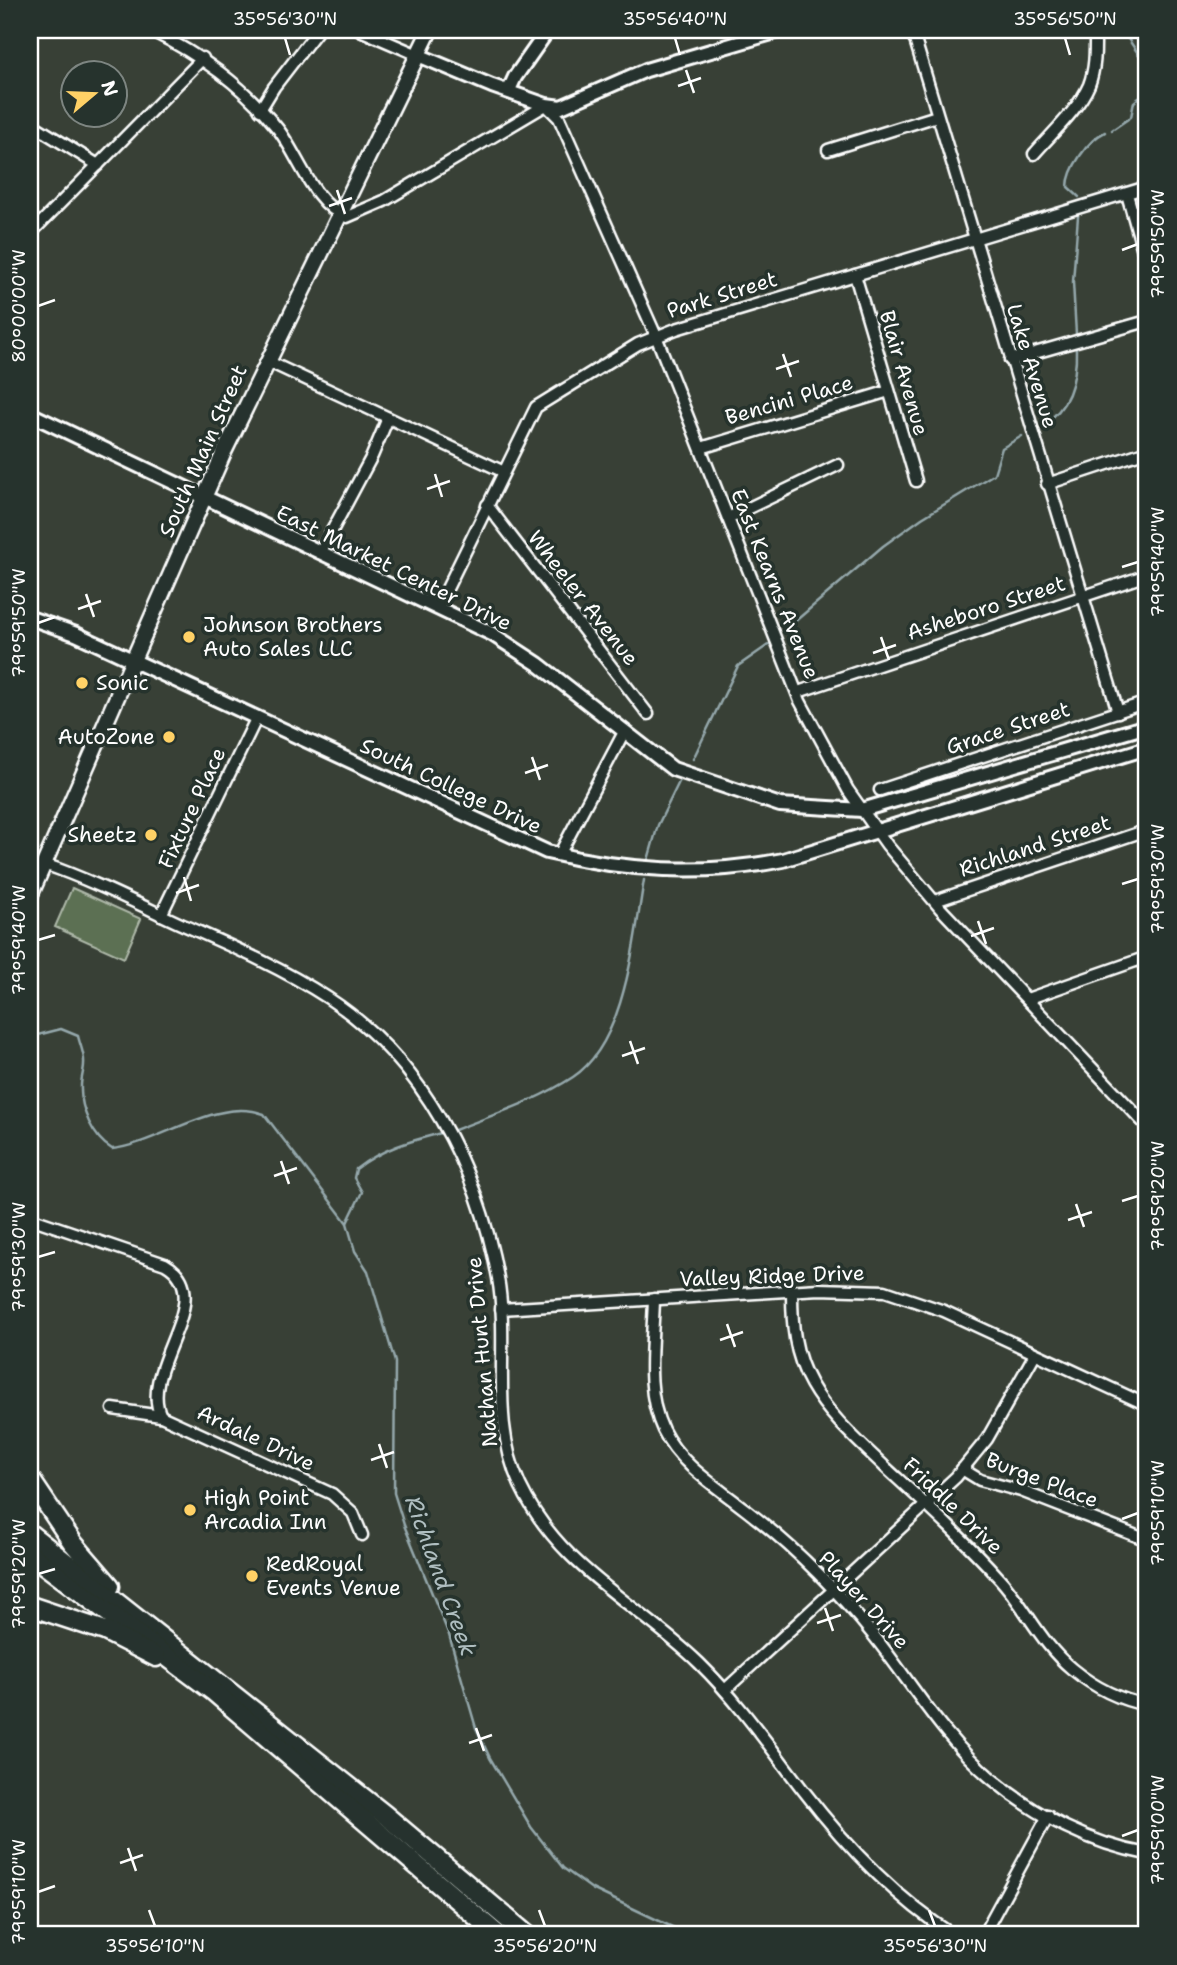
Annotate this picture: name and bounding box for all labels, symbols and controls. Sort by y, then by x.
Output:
text: 35°56'30"N [233,7,337,31]
text: 35°56'40"N [623,7,727,31]
text: 35°56'50"N [1013,7,1117,31]
north arrow [60,60,130,130]
text: N [95,77,124,100]
text: 79°59'50"W [1146,189,1170,299]
text: 80°00'00"W [7,249,31,363]
street label: Park Street [663,265,781,325]
street label: Lake Avenue [1000,300,1064,432]
street label: Blair Avenue [873,307,935,439]
street label: South Main Street [152,360,254,542]
street label: Bencini Place [722,368,856,432]
street label: East Kearns Avenue [724,485,826,683]
street label: East Market Center Drive [272,499,516,637]
text: 79°59'40"W [1146,507,1170,617]
street label: Wheeler Avenue [521,524,645,672]
text: 79°59'50"W [7,568,31,678]
street label: Asheboro Street [903,569,1069,647]
place label: Johnson Brothers Auto Sales LLC [203,611,383,663]
marker: Johnson Brothers Auto Sales LLC [181,629,197,645]
place label: Sonic [96,669,149,697]
marker: Sonic [74,675,90,691]
street label: Grace Street [943,695,1073,761]
place label: AutoZone [58,723,155,751]
marker: AutoZone [161,729,177,745]
street label: South College Drive [355,732,547,840]
street label: Fixture Place [152,743,232,873]
street label: Richland Street [956,808,1114,884]
place label: Sheetz [67,821,137,849]
text: 79°59'30"W [1146,824,1170,934]
marker: Sheetz [143,827,159,843]
text: 79°59'40"W [7,885,31,995]
text: 79°59'20"W [1146,1141,1170,1251]
text: 79°59'30"W [7,1202,31,1312]
street label: Nathan Hunt Drive [460,1256,504,1448]
street label: Valley Ridge Drive [679,1259,865,1293]
street label: Ardale Drive [192,1398,320,1478]
street label: Burge Place [982,1446,1102,1514]
street label: Friddle Drive [897,1451,1009,1561]
text: 79°59'10"W [1146,1460,1170,1566]
place label: High Point Arcadia Inn [204,1484,327,1536]
water label: Richland Creek [398,1492,484,1660]
marker: High Point Arcadia Inn [182,1502,198,1518]
text: 79°59'20"W [7,1519,31,1629]
street label: Player Drive [812,1545,916,1655]
place label: RedRoyal Events Venue [266,1550,401,1602]
marker: RedRoyal Events Venue [244,1568,260,1584]
text: 79°59'00"W [1146,1775,1170,1885]
text: 79°59'10"W [7,1839,31,1945]
text: 35°56'10"N [105,1934,205,1958]
text: 35°56'20"N [493,1934,597,1958]
text: 35°56'30"N [883,1934,987,1958]

